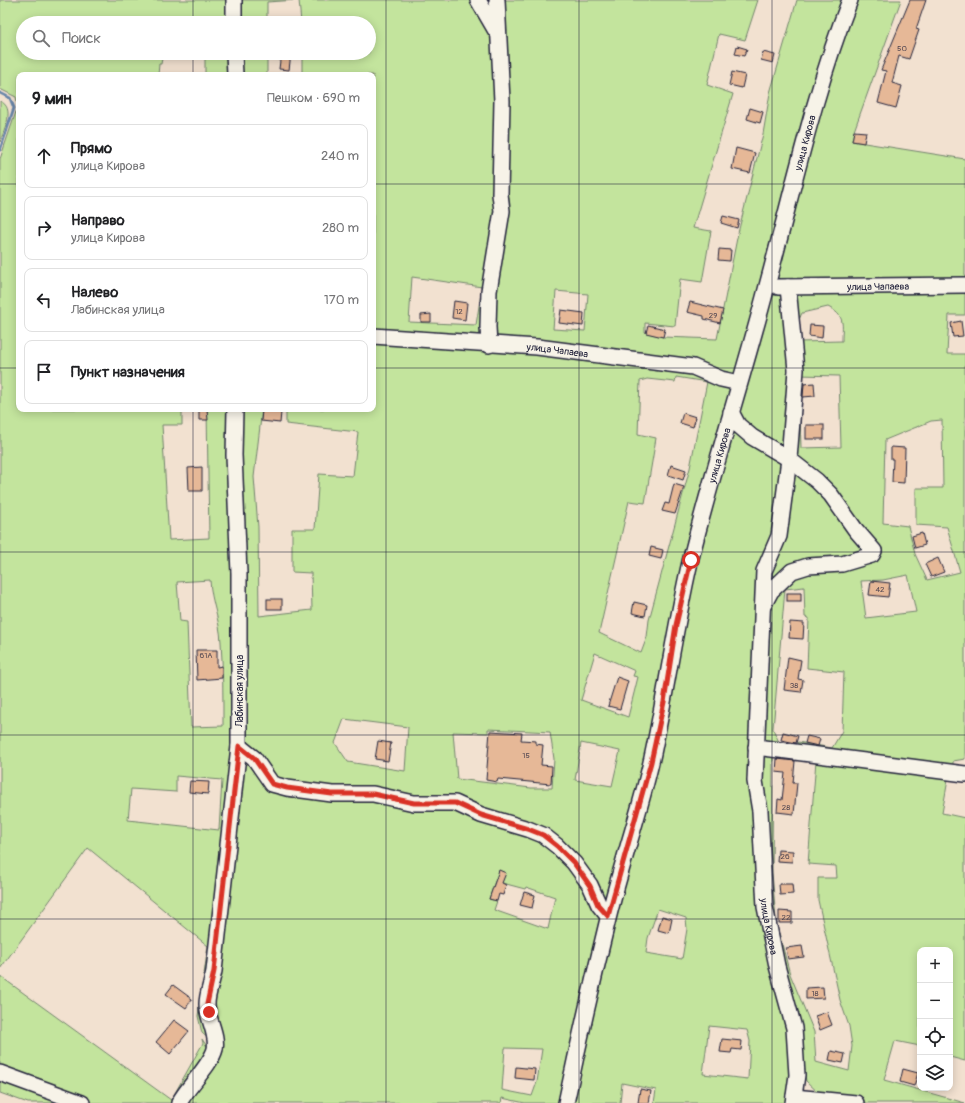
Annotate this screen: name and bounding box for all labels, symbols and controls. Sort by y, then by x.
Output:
search box [16,16,376,60]
icon: search [30,27,52,49]
text: Поиск [62,29,101,48]
house number: 50 [897,44,907,53]
text: 9 мин [32,88,72,109]
text: Пешком · 690 m [267,90,360,106]
street label: улица Кирова [792,114,819,173]
text: Прямо [71,139,112,158]
icon: ahead [33,145,55,167]
text: 240 m [321,148,359,164]
text: улица Кирова [71,158,145,174]
text: Направо [71,211,125,230]
icon: right [33,217,55,239]
text: 280 m [322,220,359,236]
text: улица Кирова [71,230,145,246]
street label: улица Чапаева [846,281,909,293]
text: Налево [71,283,118,302]
icon: left [33,289,55,311]
text: 170 m [324,292,359,308]
text: Лабинская улица [71,302,165,318]
house number: 12 [455,307,463,316]
house number: 29 [709,311,717,320]
street label: улица Чапаева [525,341,589,361]
icon: arrive [33,361,55,383]
text: Пункт назначения [71,363,185,382]
street label: улица Кирова [706,426,734,485]
route start [682,551,700,569]
house number: 42 [875,585,885,594]
house number: 61А [200,651,212,660]
street label: Лабинская улица [234,655,246,728]
house number: 38 [790,681,798,690]
house number: 15 [522,751,530,760]
house number: 28 [782,803,790,812]
house number: 26 [780,852,790,861]
street label: улица Кирова [758,897,780,956]
house number: 22 [782,913,791,922]
map controls [917,947,953,1091]
button: + [917,947,953,983]
button: − [917,983,953,1019]
house number: 18 [811,989,819,998]
route end [200,1003,218,1021]
button: locate [917,1019,953,1055]
button: layers [917,1055,953,1091]

